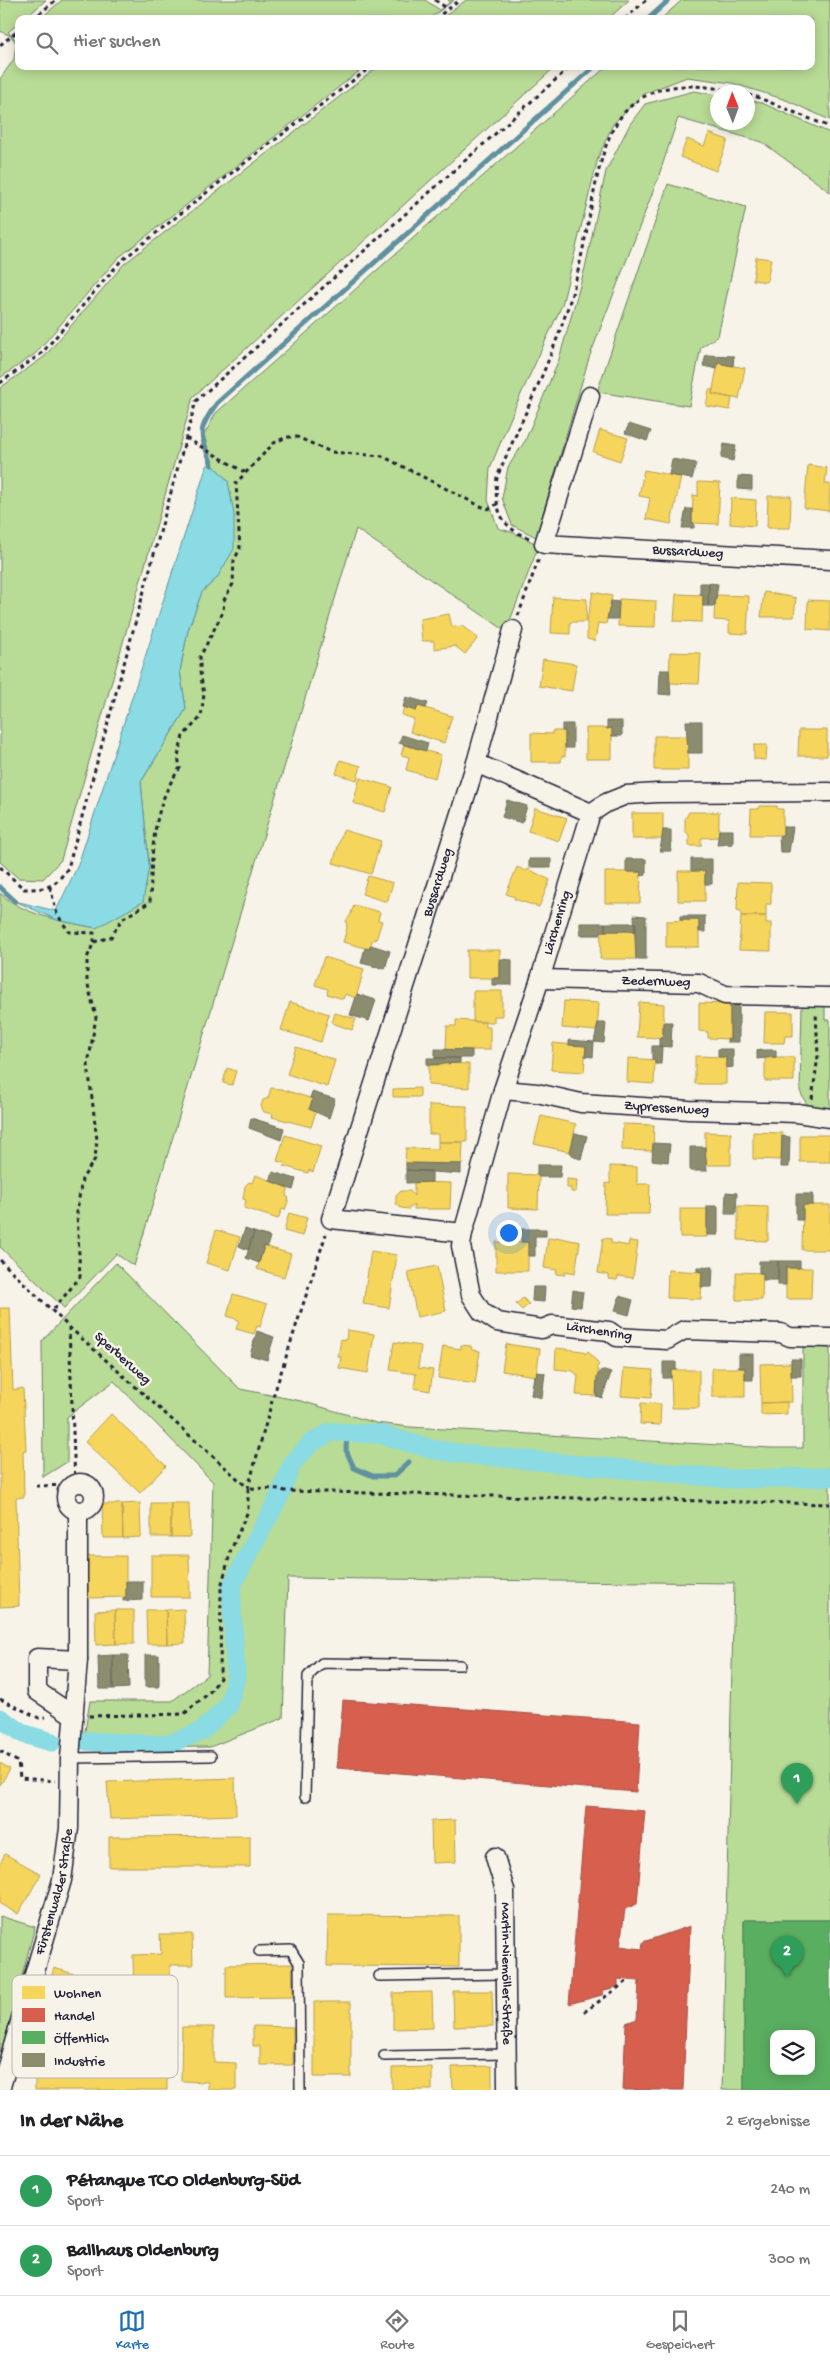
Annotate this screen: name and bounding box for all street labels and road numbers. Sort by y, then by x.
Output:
street label: Bussardweg [651,542,724,563]
street label: Bussardweg [419,846,457,920]
street label: Lärchenring [540,889,576,957]
street label: Zedernweg [621,973,691,991]
street label: Zypressenweg [623,1097,709,1119]
street label: Lärchenring [565,1318,633,1346]
street label: Sperberweg [90,1329,154,1389]
street label: Fürstenwalder Straße [32,1827,77,1958]
street label: Martin-Niemöller-Straße [497,1902,515,2046]

